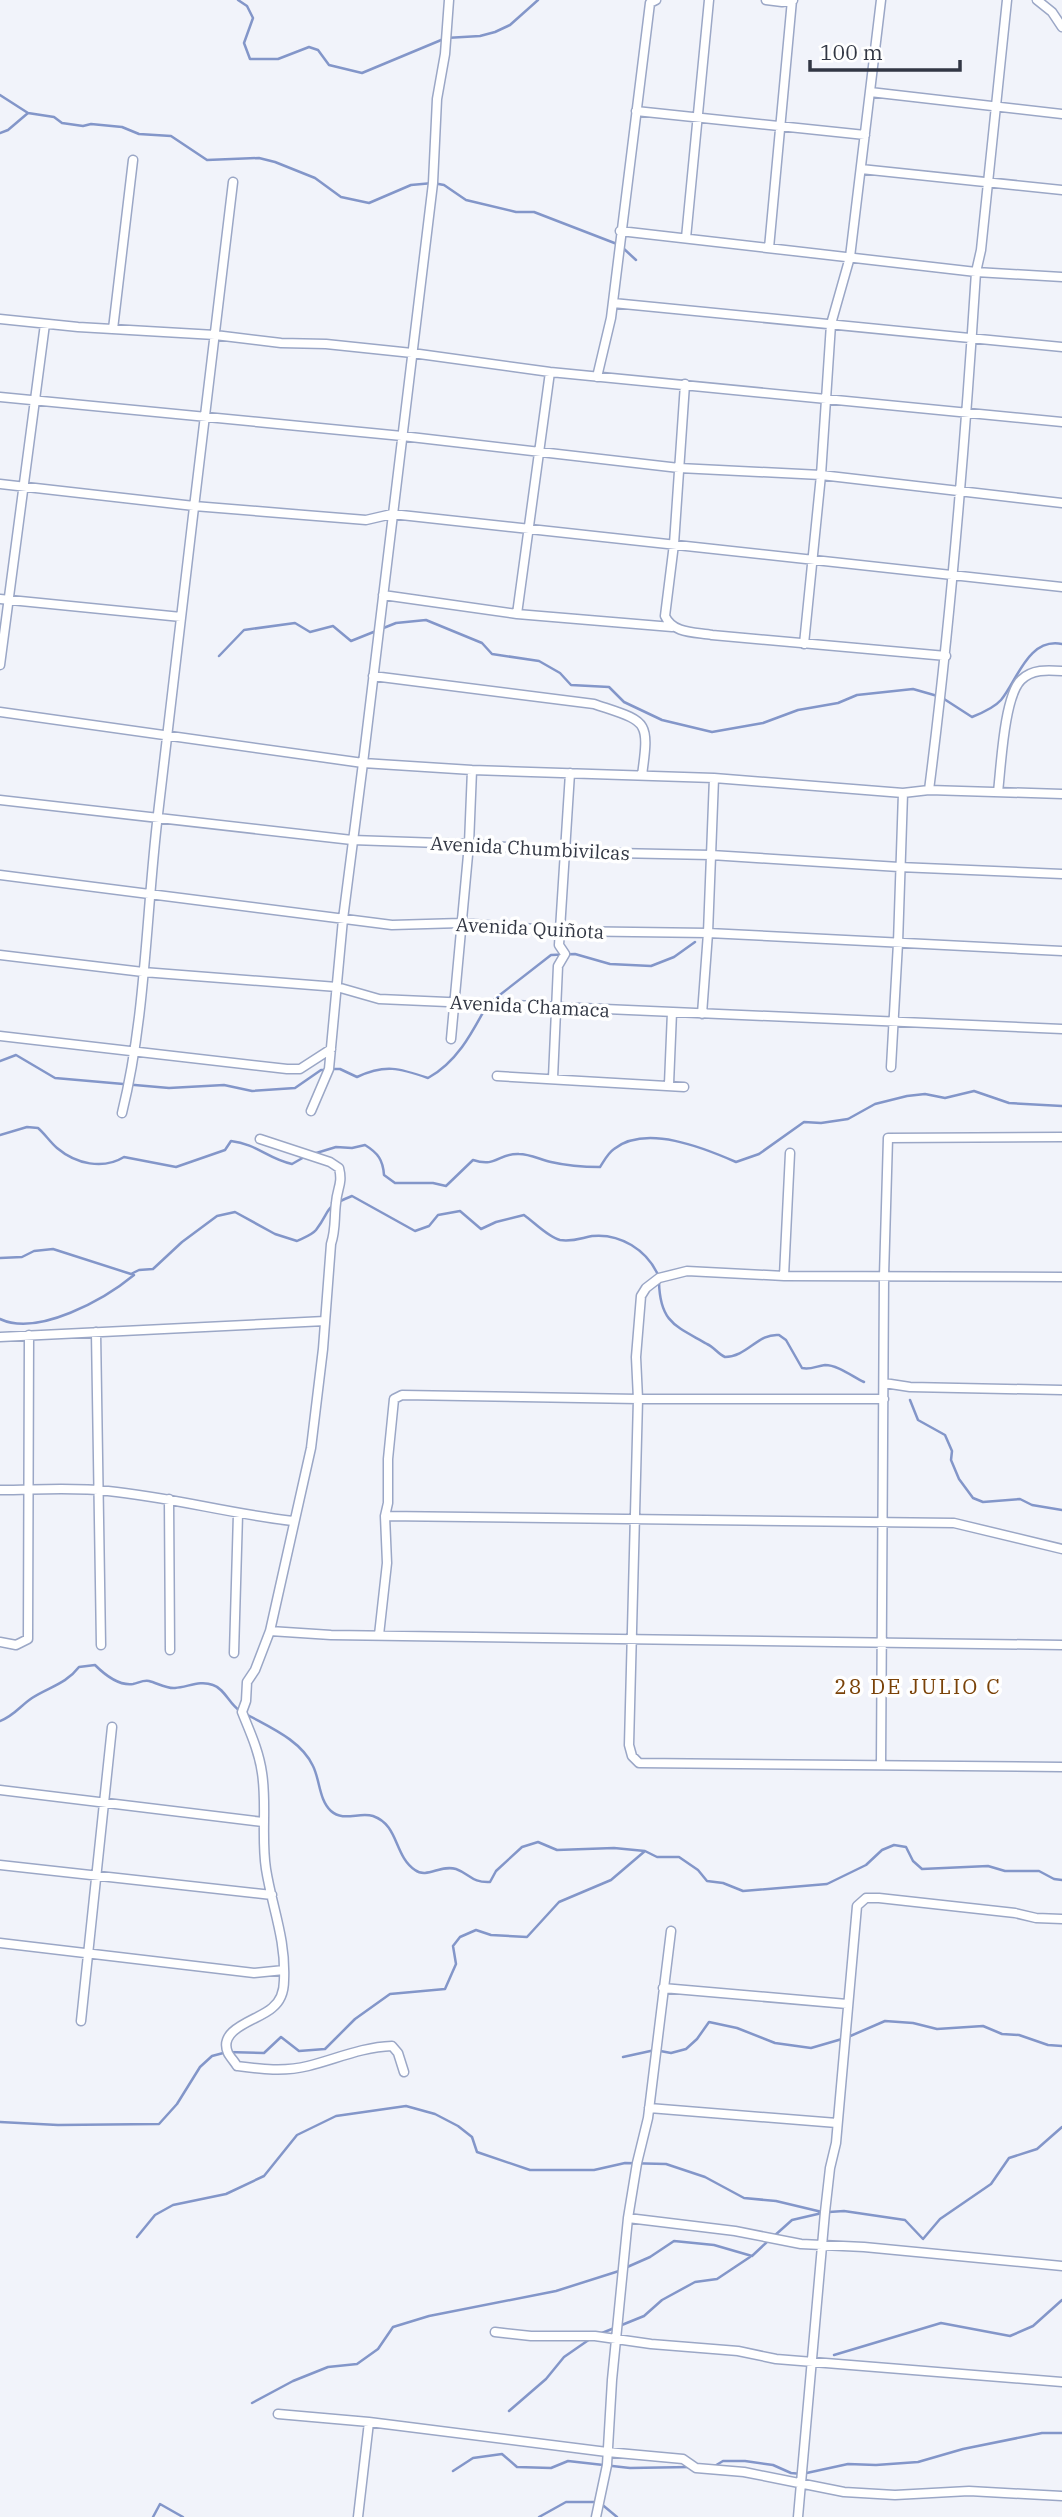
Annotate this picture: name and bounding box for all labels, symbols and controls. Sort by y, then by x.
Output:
scale bar [810,28,960,72]
text: 100 m [820,38,883,66]
street label: Avenida Chumbivilcas [430,831,630,865]
street label: Avenida Quiñota [455,912,605,944]
street label: Avenida Chamaca [449,990,611,1022]
district label: 28 DE JULIO C [834,1672,1002,1700]

